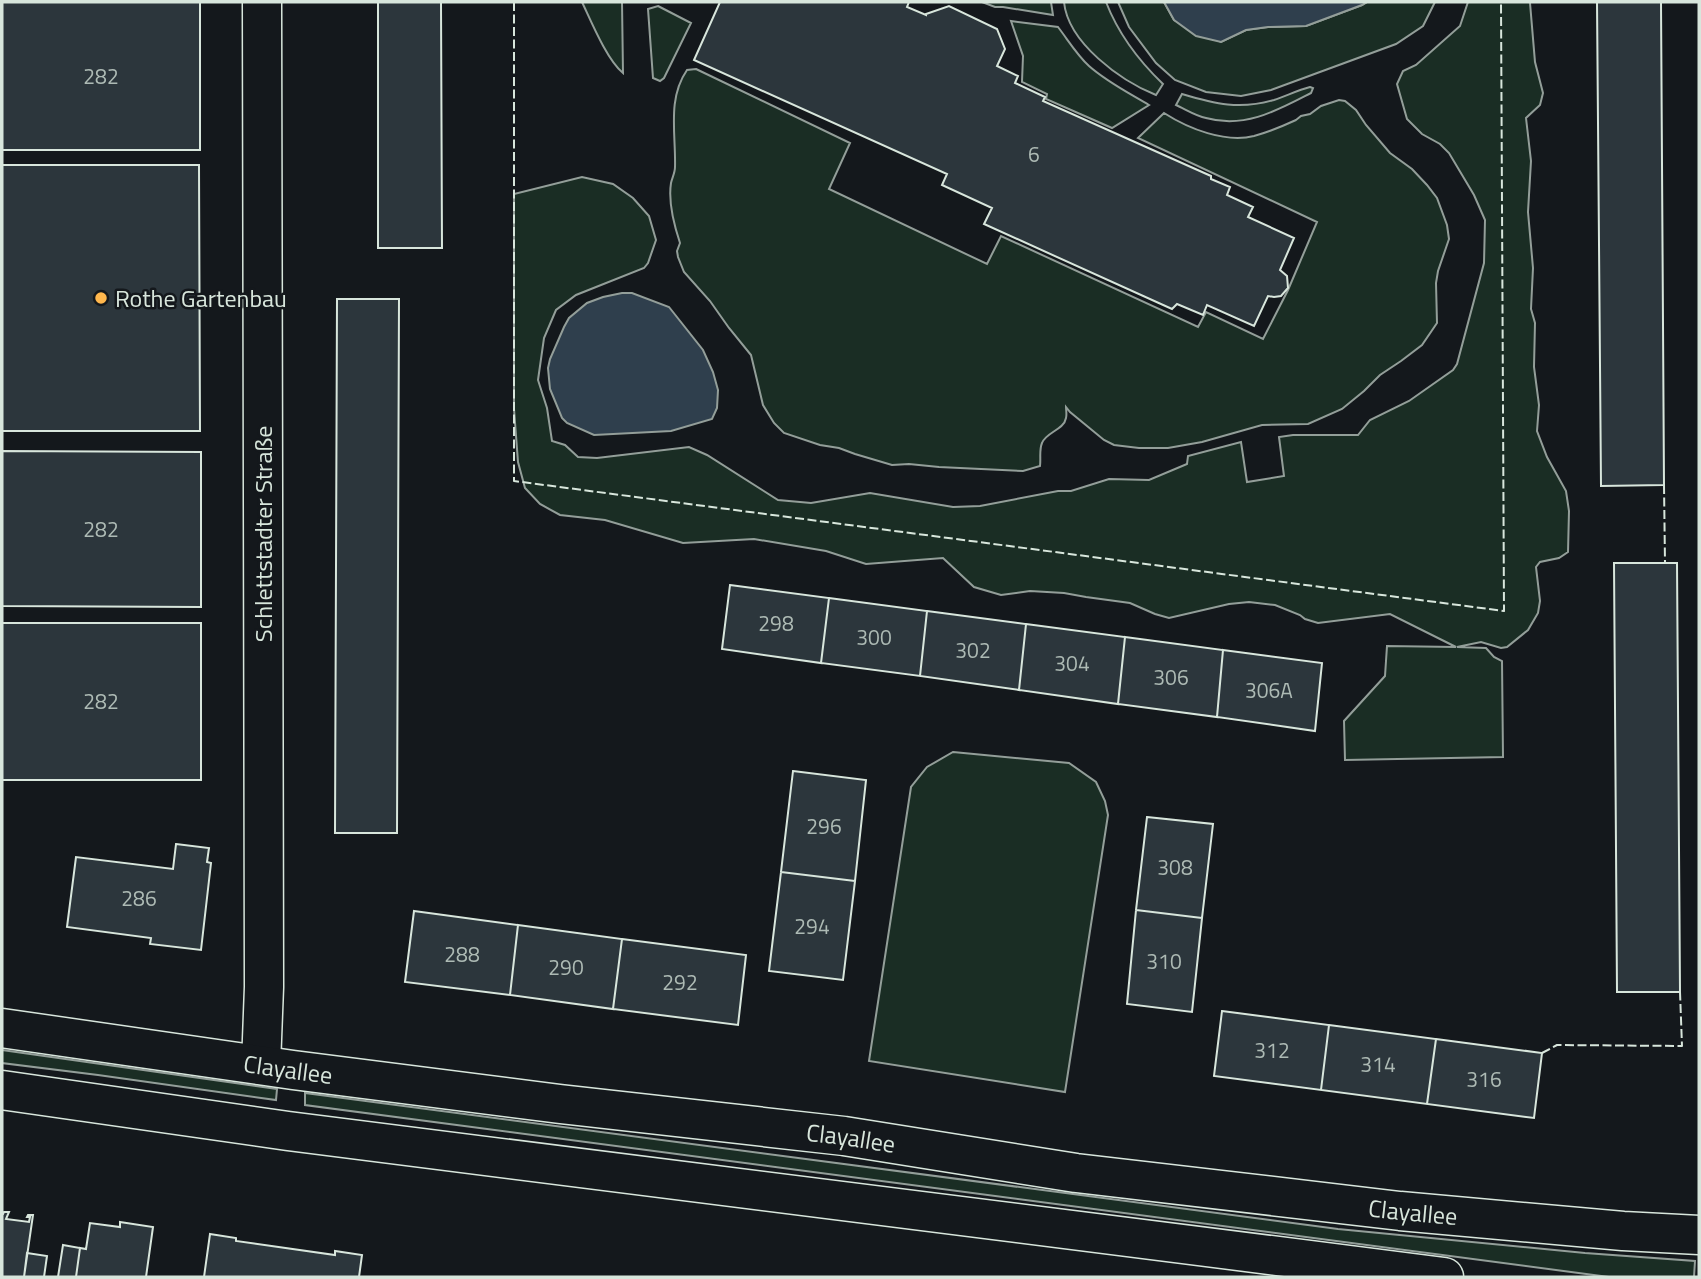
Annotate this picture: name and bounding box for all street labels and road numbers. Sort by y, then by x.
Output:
street label: Schlettstadter Straße [245,426,281,642]
street label: Clayallee [241,1045,335,1093]
street label: Clayallee [805,1114,898,1162]
street label: Clayallee [1366,1189,1459,1234]

